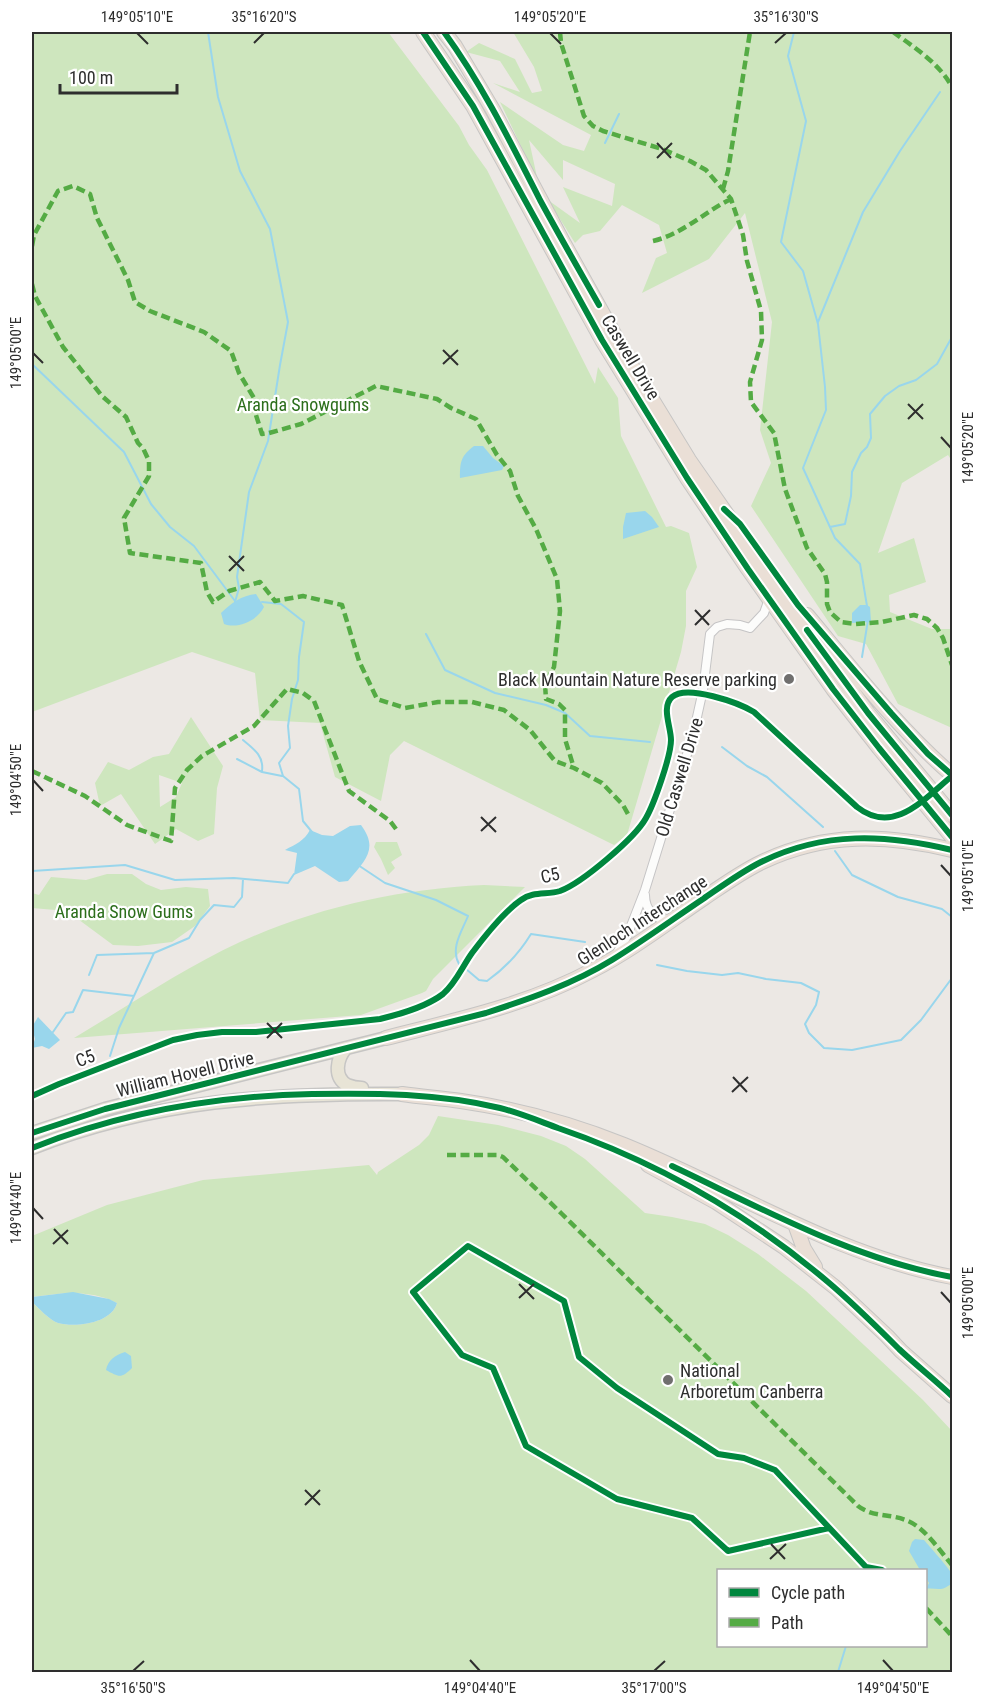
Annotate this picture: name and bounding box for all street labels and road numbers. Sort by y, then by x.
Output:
street label: Caswell Drive [597,311,665,403]
street label: Old Caswell Drive [651,715,707,839]
street label: C5 [538,863,562,887]
street label: Glenloch Interchange [573,870,711,970]
street label: C5 [72,1045,98,1071]
street label: William Hovell Drive [114,1047,256,1101]

